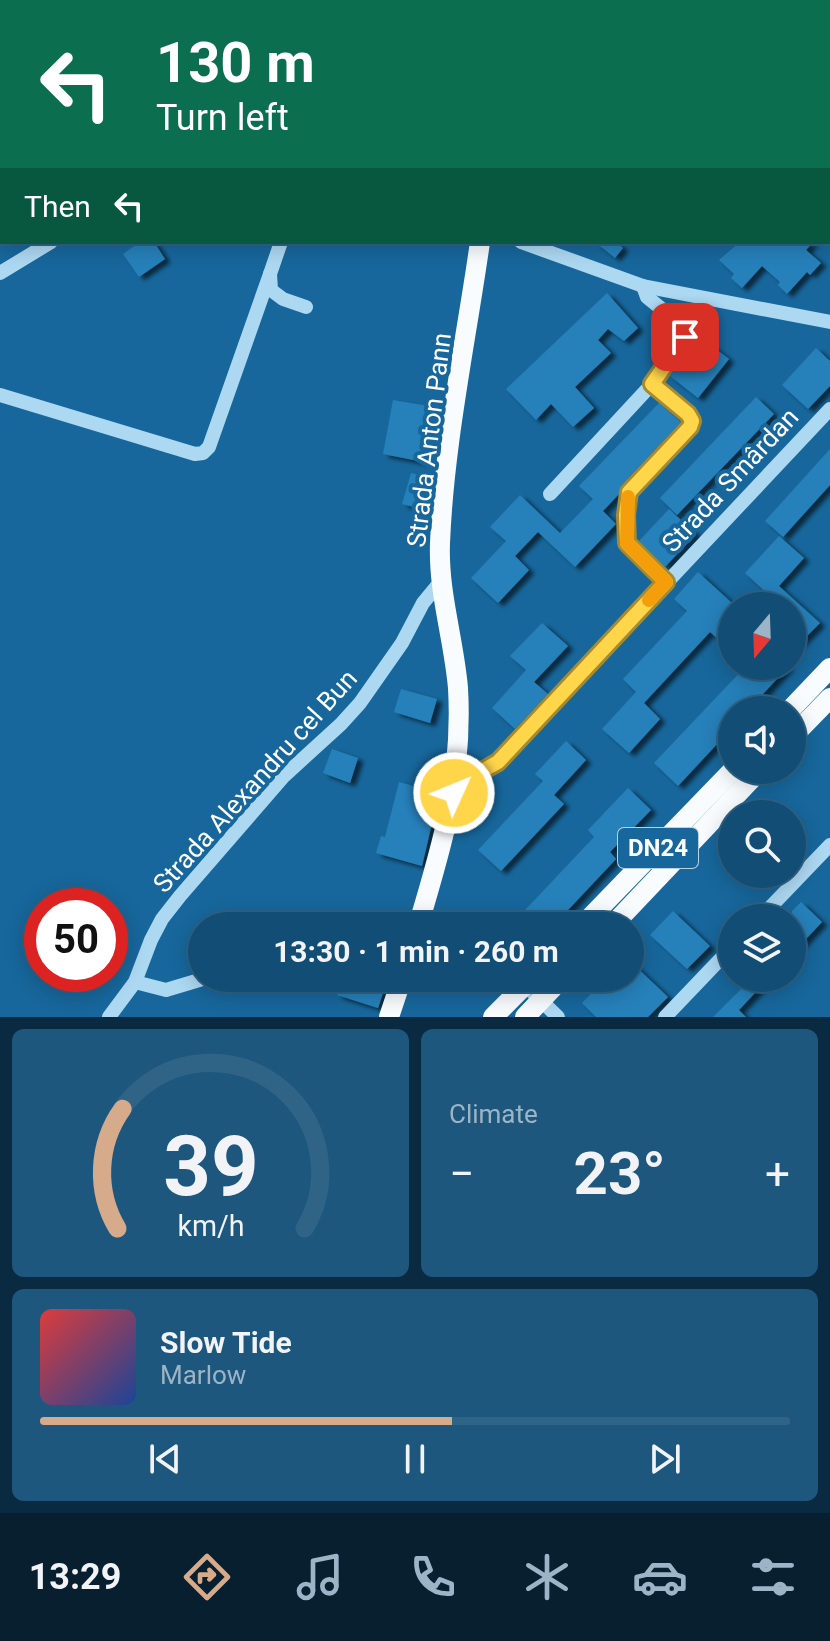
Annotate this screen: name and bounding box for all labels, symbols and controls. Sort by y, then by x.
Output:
text: 130 m [156,30,315,96]
icon: left [24,32,128,136]
text: Turn left [156,97,289,139]
icon: left [107,184,151,228]
text: Then [24,189,91,224]
pin [651,303,719,371]
icon: arrive [663,315,707,359]
street label: Strada Anton Pann [401,331,457,549]
street label: Strada Smârdan [656,402,804,558]
north arrow [718,592,806,680]
map controls [718,592,806,992]
street label: Strada Alexandru cel Bun [147,663,363,899]
button: sound [718,696,806,784]
position arrow [412,751,496,835]
button: search [718,800,806,888]
road number: DN24 [618,828,698,868]
speed limit sign: 50 [24,888,128,992]
button: layers [718,904,806,992]
text: 13:30 · 1 min · 260 m [273,934,559,969]
text: Climate [449,1099,538,1129]
text: 39 [163,1118,258,1215]
text: 23° [573,1138,666,1209]
text: − [449,1148,474,1200]
text: + [765,1148,790,1200]
text: km/h [177,1209,244,1243]
text: Slow Tide [160,1325,292,1360]
text: Marlow [160,1360,246,1390]
icon: previous [143,1437,187,1481]
icon: pause [393,1437,437,1481]
icon: next [643,1437,687,1481]
icon: directions [179,1549,235,1605]
icon: music [292,1549,348,1605]
icon: phone [405,1549,461,1605]
icon: climate [519,1549,575,1605]
icon: car [632,1549,688,1605]
icon: filters [745,1549,801,1605]
text: 13:29 [29,1556,121,1598]

